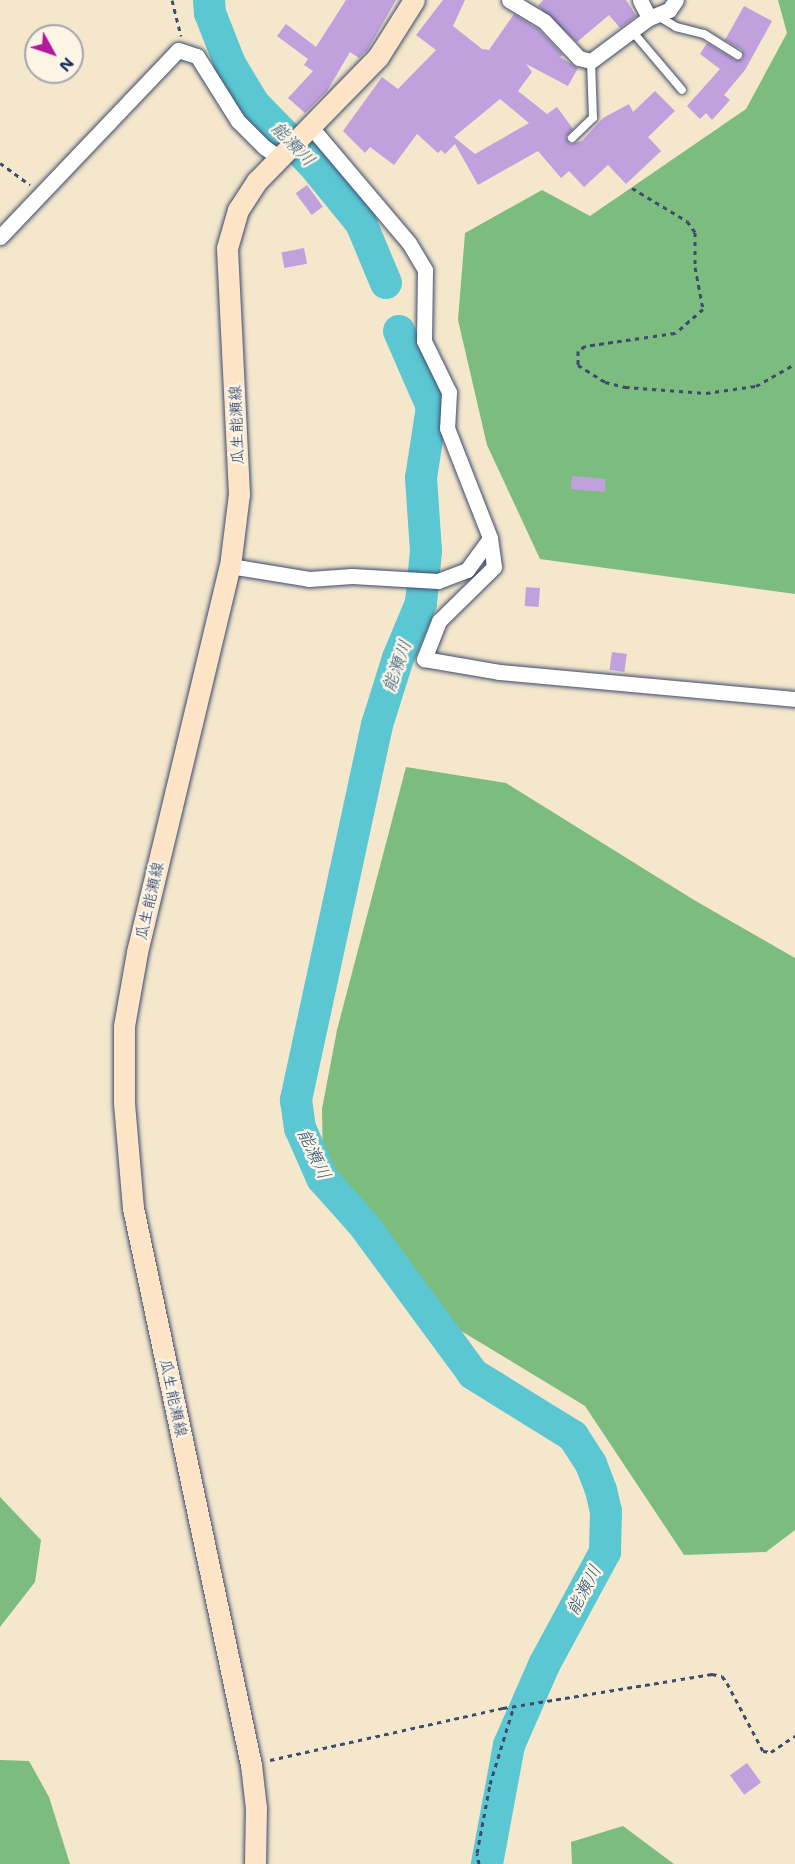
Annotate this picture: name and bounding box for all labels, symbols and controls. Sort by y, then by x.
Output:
north arrow [24,24,84,84]
text: N [55,53,79,76]
water label: 能瀬川 [266,117,320,171]
street label: 瓜生能瀬線 [226,385,248,465]
water label: 能瀬川 [378,637,416,695]
street label: 瓜生能瀬線 [132,860,168,942]
water label: 能瀬川 [293,1125,335,1183]
street label: 瓜生能瀬線 [155,1357,191,1439]
water label: 能瀬川 [562,1561,606,1619]

